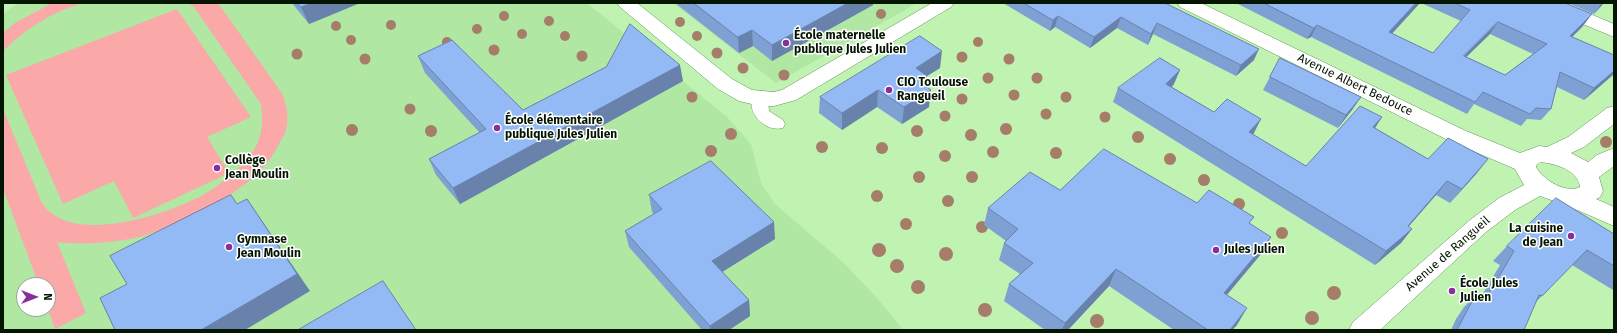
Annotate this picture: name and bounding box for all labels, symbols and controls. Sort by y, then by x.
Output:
place label: École maternelle publique Jules Julien [794,29,906,57]
marker: École maternelle publique Jules Julien [781,38,791,48]
street label: Avenue Albert Bedouce [1295,51,1415,119]
place label: CIO Toulouse Rangueil [897,76,968,104]
marker: CIO Toulouse Rangueil [884,85,894,95]
place label: École élémentaire publique Jules Julien [505,114,617,142]
marker: École élémentaire publique Jules Julien [492,123,502,133]
place label: Collège Jean Moulin [225,154,289,182]
marker: Collège Jean Moulin [212,163,222,173]
street label: Avenue de Rangueil [1403,213,1493,295]
place label: La cuisine de Jean [1509,222,1563,250]
marker: La cuisine de Jean [1566,231,1576,241]
place label: Gymnase Jean Moulin [237,233,301,261]
marker: Gymnase Jean Moulin [224,242,234,252]
place label: Jules Julien [1224,243,1285,257]
marker: Jules Julien [1211,245,1221,255]
north arrow [16,277,56,317]
place label: École Jules Julien [1460,277,1518,305]
marker: École Jules Julien [1447,286,1457,296]
text: N [41,293,54,301]

